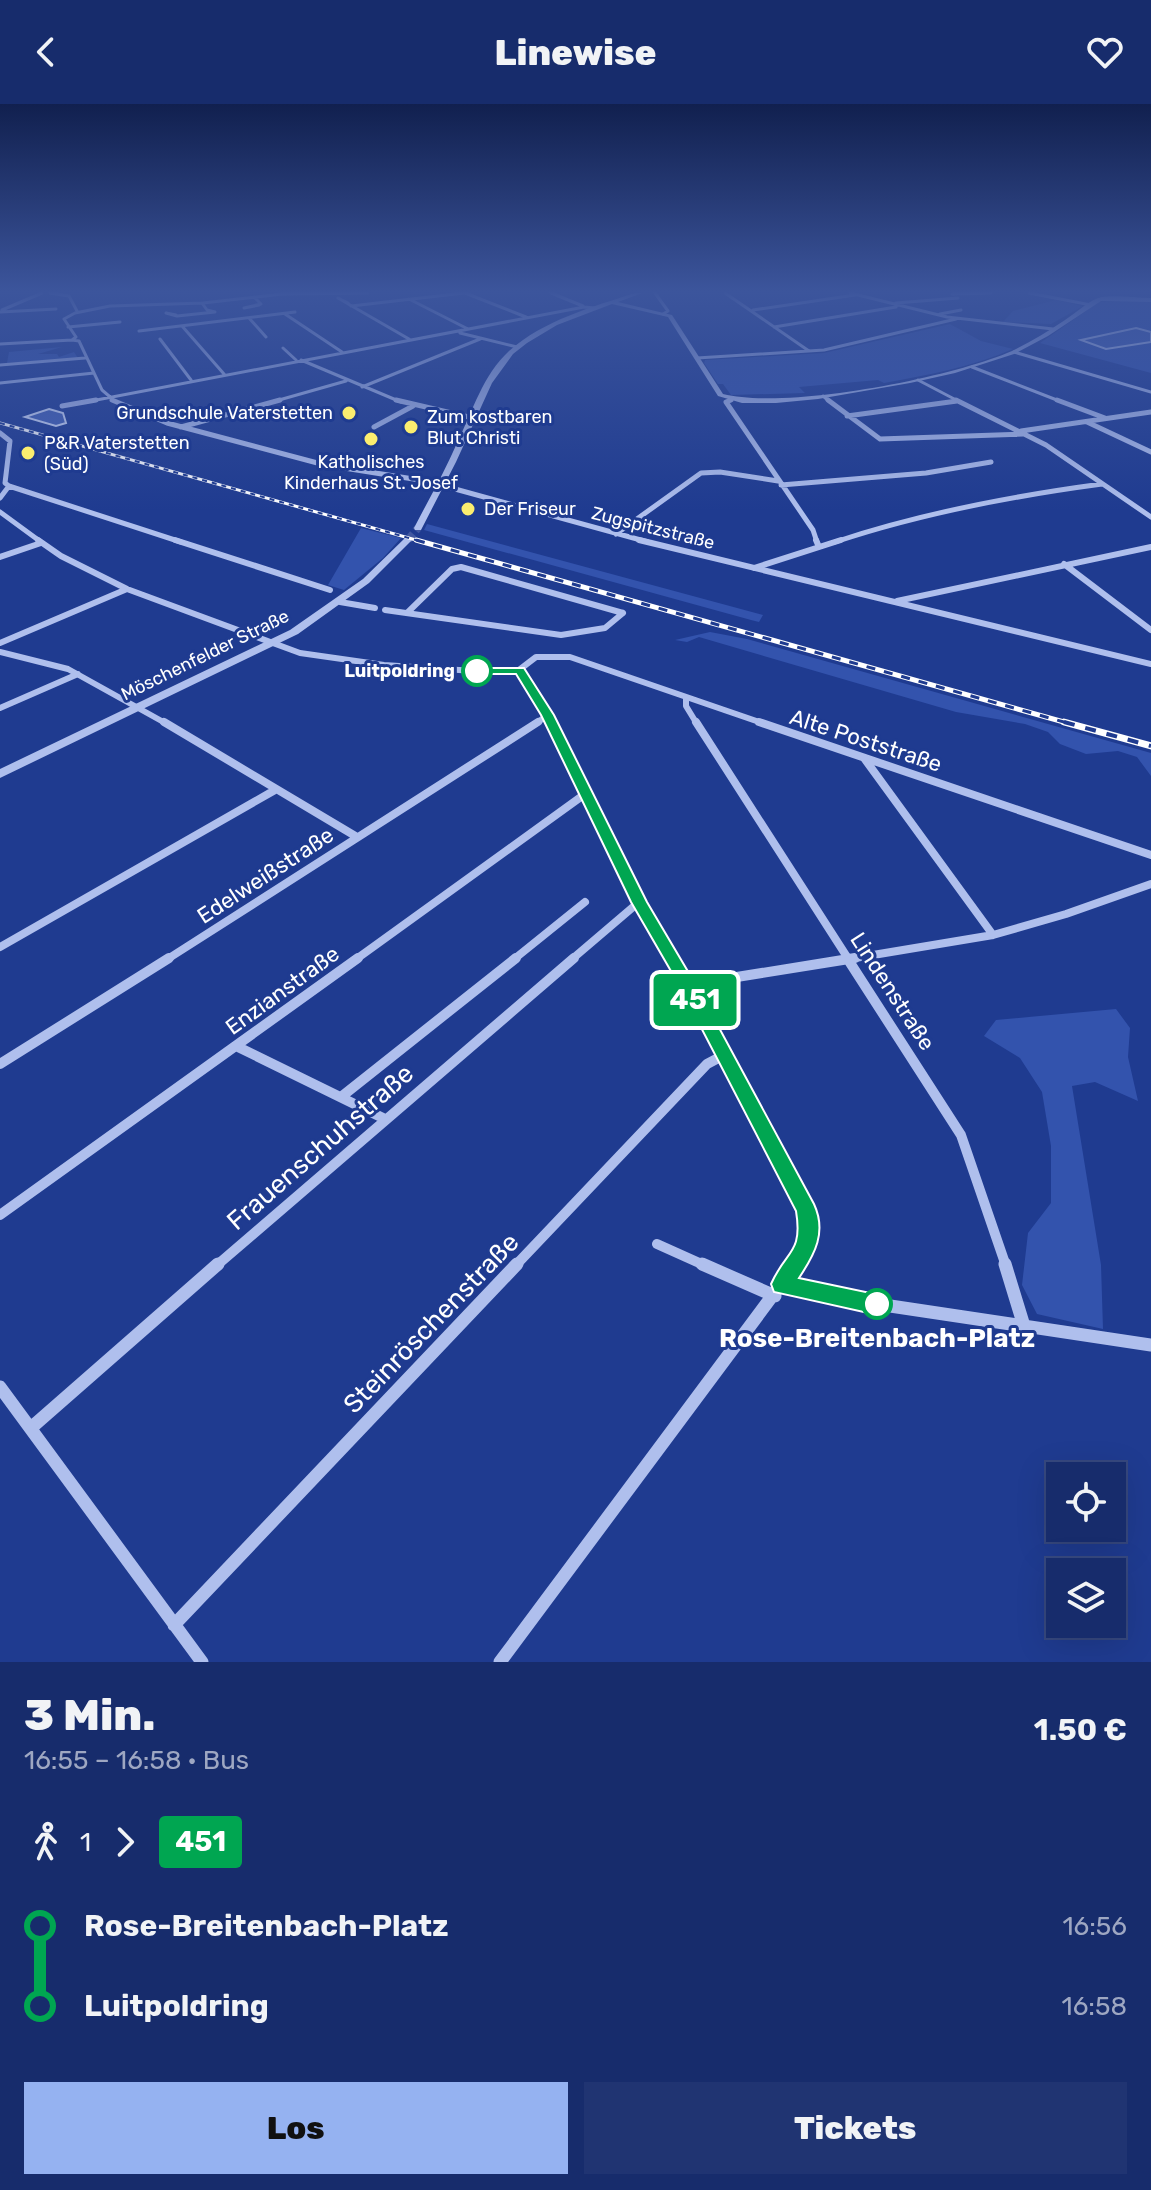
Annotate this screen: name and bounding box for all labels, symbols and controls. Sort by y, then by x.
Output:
icon: back [24,30,68,74]
icon: heart [1083,30,1127,74]
text: Linewise [494,31,657,74]
place label: Grundschule Vaterstetten [116,402,333,424]
marker: Grundschule Vaterstetten [340,404,358,422]
place label: Zum kostbaren Blut Christi [427,406,552,449]
marker: Zum kostbaren Blut Christi [402,418,420,436]
marker: Katholisches Kinderhaus St. Josef [362,430,380,448]
place label: P&R Vaterstetten (Süd) [44,432,190,475]
marker: P&R Vaterstetten (Süd) [19,444,37,462]
place label: Katholisches Kinderhaus St. Josef [284,451,458,494]
place label: Der Friseur [484,498,576,520]
marker: Der Friseur [459,500,477,518]
street label: Zugspitzstraße [589,502,717,554]
street label: Möschenfelder Straße [118,605,292,705]
marker: Luitpoldring [462,656,492,686]
place label: Luitpoldring [344,660,455,682]
street label: Alte Poststraße [786,703,945,778]
street label: Edelweißstraße [192,821,339,930]
street label: Lindenstraße [844,927,941,1055]
street label: Enzianstraße [220,940,344,1041]
line badge: 451 [649,974,741,1026]
text: 451 [670,983,720,1016]
street label: Frauenschuhstraße [221,1058,420,1237]
street label: Steinröschenstraße [337,1227,525,1420]
marker: Rose-Breitenbach-Platz [862,1289,892,1319]
place label: Rose-Breitenbach-Platz [719,1323,1035,1354]
map controls [1046,1462,1126,1638]
button: locate [1046,1462,1126,1542]
button: layers [1046,1558,1126,1638]
text: 3 Min. [24,1689,155,1741]
text: 1.50 € [1034,1712,1127,1748]
text: 16:55 – 16:58 · Bus [24,1745,249,1776]
icon: walk [24,1820,68,1864]
icon: forward [103,1820,147,1864]
text: 451 [175,1825,226,1858]
text: 1 [80,1827,91,1858]
text: Rose-Breitenbach-Platz [84,1908,449,1944]
text: 16:56 [1062,1911,1127,1942]
text: Luitpoldring [84,1988,269,2024]
text: 16:58 [1062,1991,1127,2022]
button: Los [24,2082,568,2174]
button: Tickets [584,2082,1127,2174]

